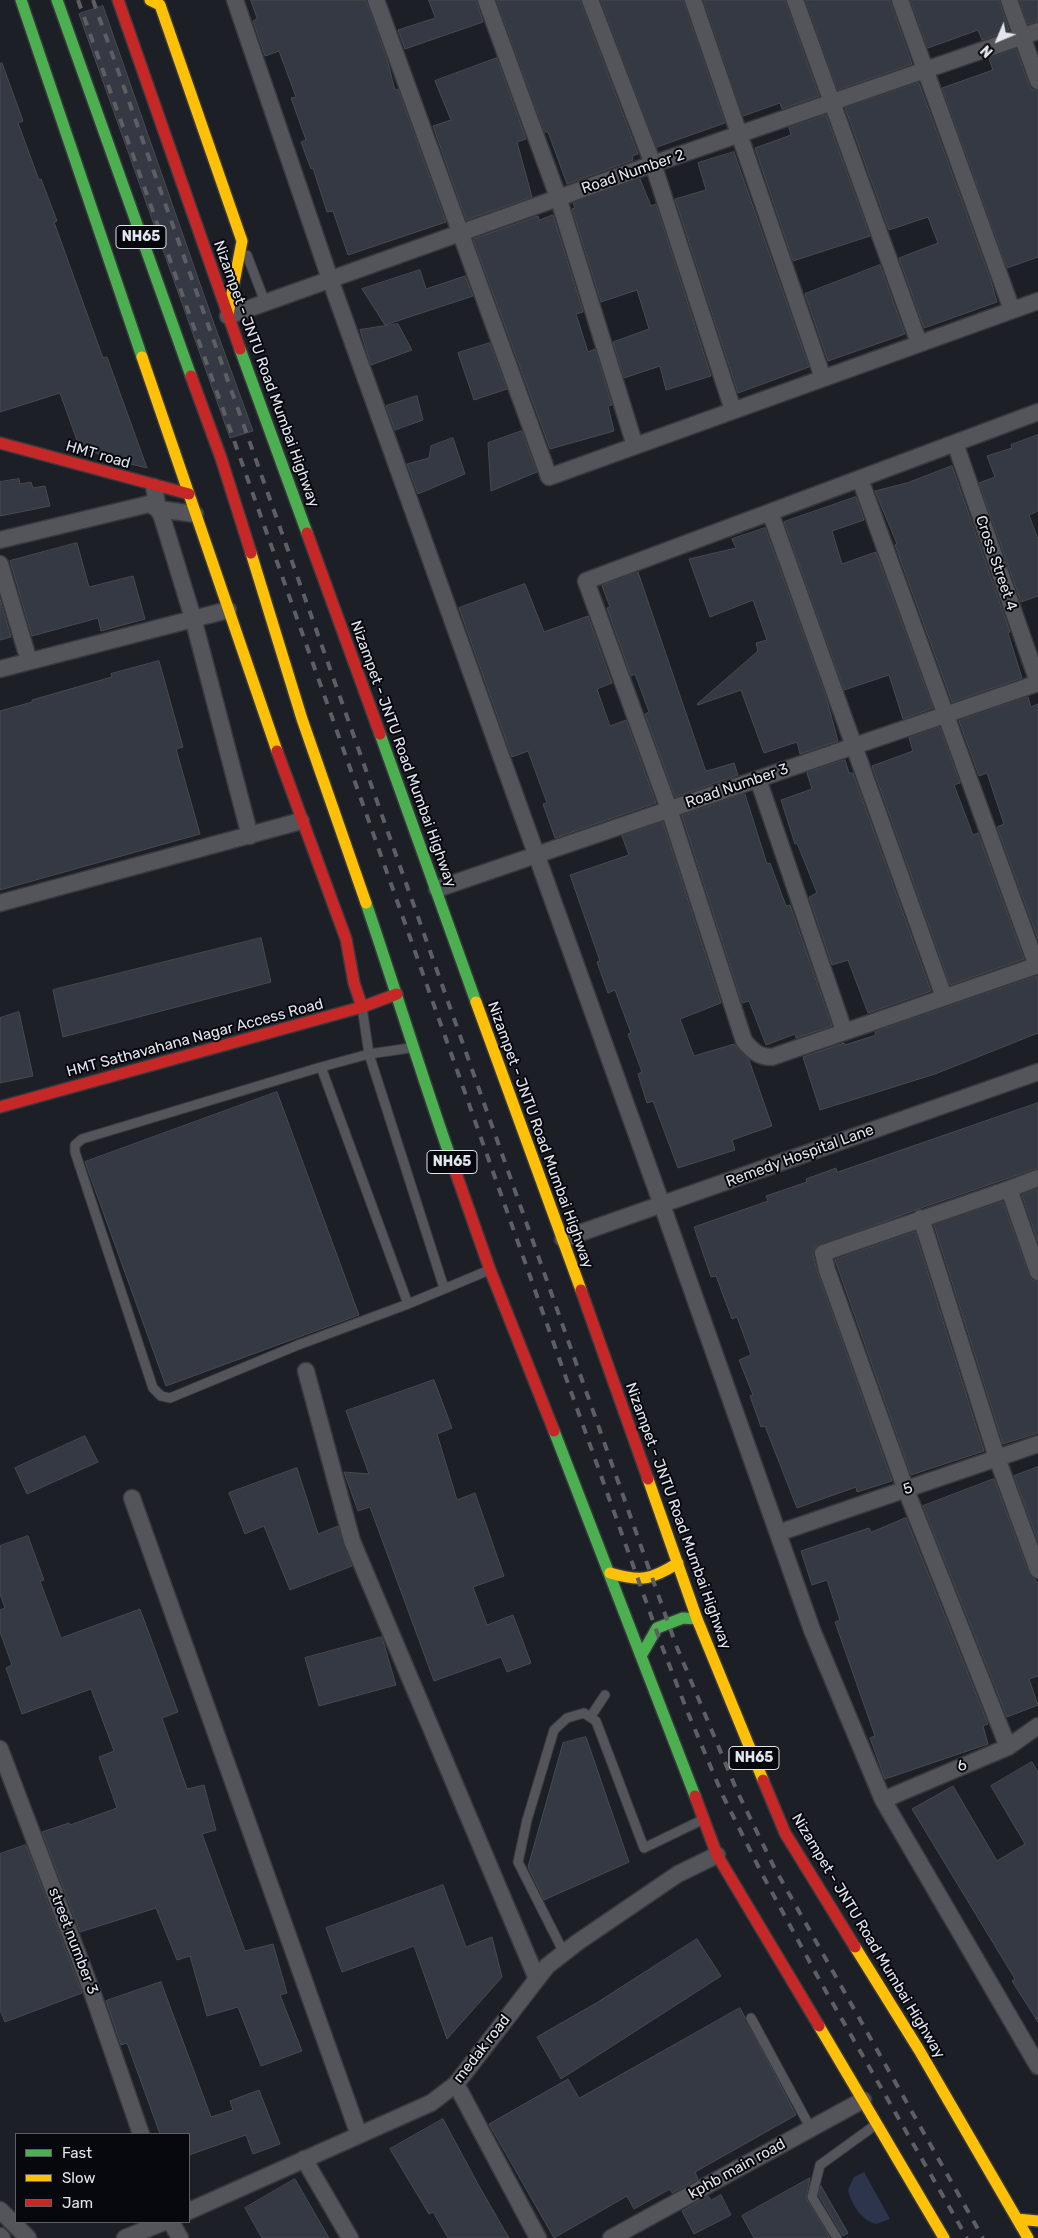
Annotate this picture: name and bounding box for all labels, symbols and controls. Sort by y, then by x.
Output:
north arrow [973,15,1023,65]
text: N [977,41,997,61]
street label: Road Number 2 [579,146,687,198]
road number: NH65 [116,226,166,248]
street label: Nizampet - JNTU Road Mumbai Highway [209,238,323,510]
street label: HMT road [64,437,132,473]
street label: Cross Street 4 [971,513,1021,613]
street label: Nizampet - JNTU Road Mumbai Highway [346,618,460,890]
street label: Road Number 3 [683,760,791,812]
street label: HMT Sathavahana Nagar Access Road [65,995,325,1081]
street label: Nizampet - JNTU Road Mumbai Highway [483,999,597,1271]
street label: Remedy Hospital Lane [724,1121,876,1191]
road number: NH65 [427,1150,477,1174]
street label: Nizampet - JNTU Road Mumbai Highway [621,1380,735,1652]
street label: 5 [901,1479,915,1499]
road number: NH65 [729,1746,779,1770]
street label: 6 [954,1756,970,1776]
street label: Nizampet - JNTU Road Mumbai Highway [788,1810,948,2062]
street label: street number 3 [44,1885,102,1997]
street label: medak road [450,2011,514,2087]
legend [15,2133,190,2223]
street label: kphb main road [685,2135,789,2203]
text: Fast [62,2144,92,2162]
text: Slow [62,2169,95,2187]
text: Jam [62,2194,93,2212]

